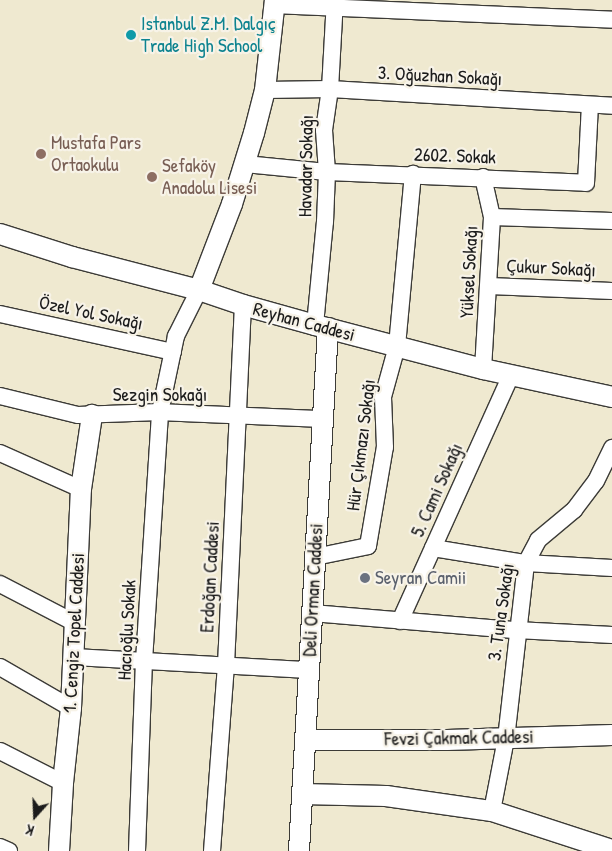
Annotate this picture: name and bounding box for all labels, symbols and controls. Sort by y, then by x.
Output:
place label: Istanbul Z.M. Dalgıç Trade High School [141,13,275,57]
marker: Istanbul Z.M. Dalgıç Trade High School [125,29,137,41]
street label: 3. Oğuzhan Sokağı [377,61,503,91]
street label: Havadar Sokağı [294,115,318,217]
place label: Mustafa Pars Ortaokulu [51,132,141,176]
street label: 2602. Sokak [414,143,496,169]
marker: Mustafa Pars Ortaokulu [35,148,47,160]
place label: Sefaköy Anadolu Lisesi [162,155,257,199]
marker: Sefaköy Anadolu Lisesi [146,171,158,183]
street label: Yüksel Sokağı [455,225,483,319]
street label: Çukur Sokağı [506,254,596,282]
street label: Özel Yol Sokağı [37,291,145,335]
street label: Reyhan Caddesi [251,297,357,347]
street label: Hür Çıkmazı Sokağı [342,378,380,512]
street label: Sezgin Sokağı [113,384,207,406]
street label: 5. Cami Sokağı [406,440,468,540]
street label: Erdoğan Caddesi [196,521,224,633]
street label: Deli Orman Caddesi [298,523,328,657]
street label: 1. Cengiz Topel Caddesi [58,552,90,714]
street label: 3. Tuna Sokağı [483,562,519,662]
place label: Seyran Camii [375,567,466,589]
marker: Seyran Camii [359,572,371,584]
street label: Hacıoğlu Sokak [113,579,141,681]
street label: Fevzi Çakmak Caddesi [384,725,534,751]
north arrow [10,791,60,841]
text: K [23,820,36,841]

